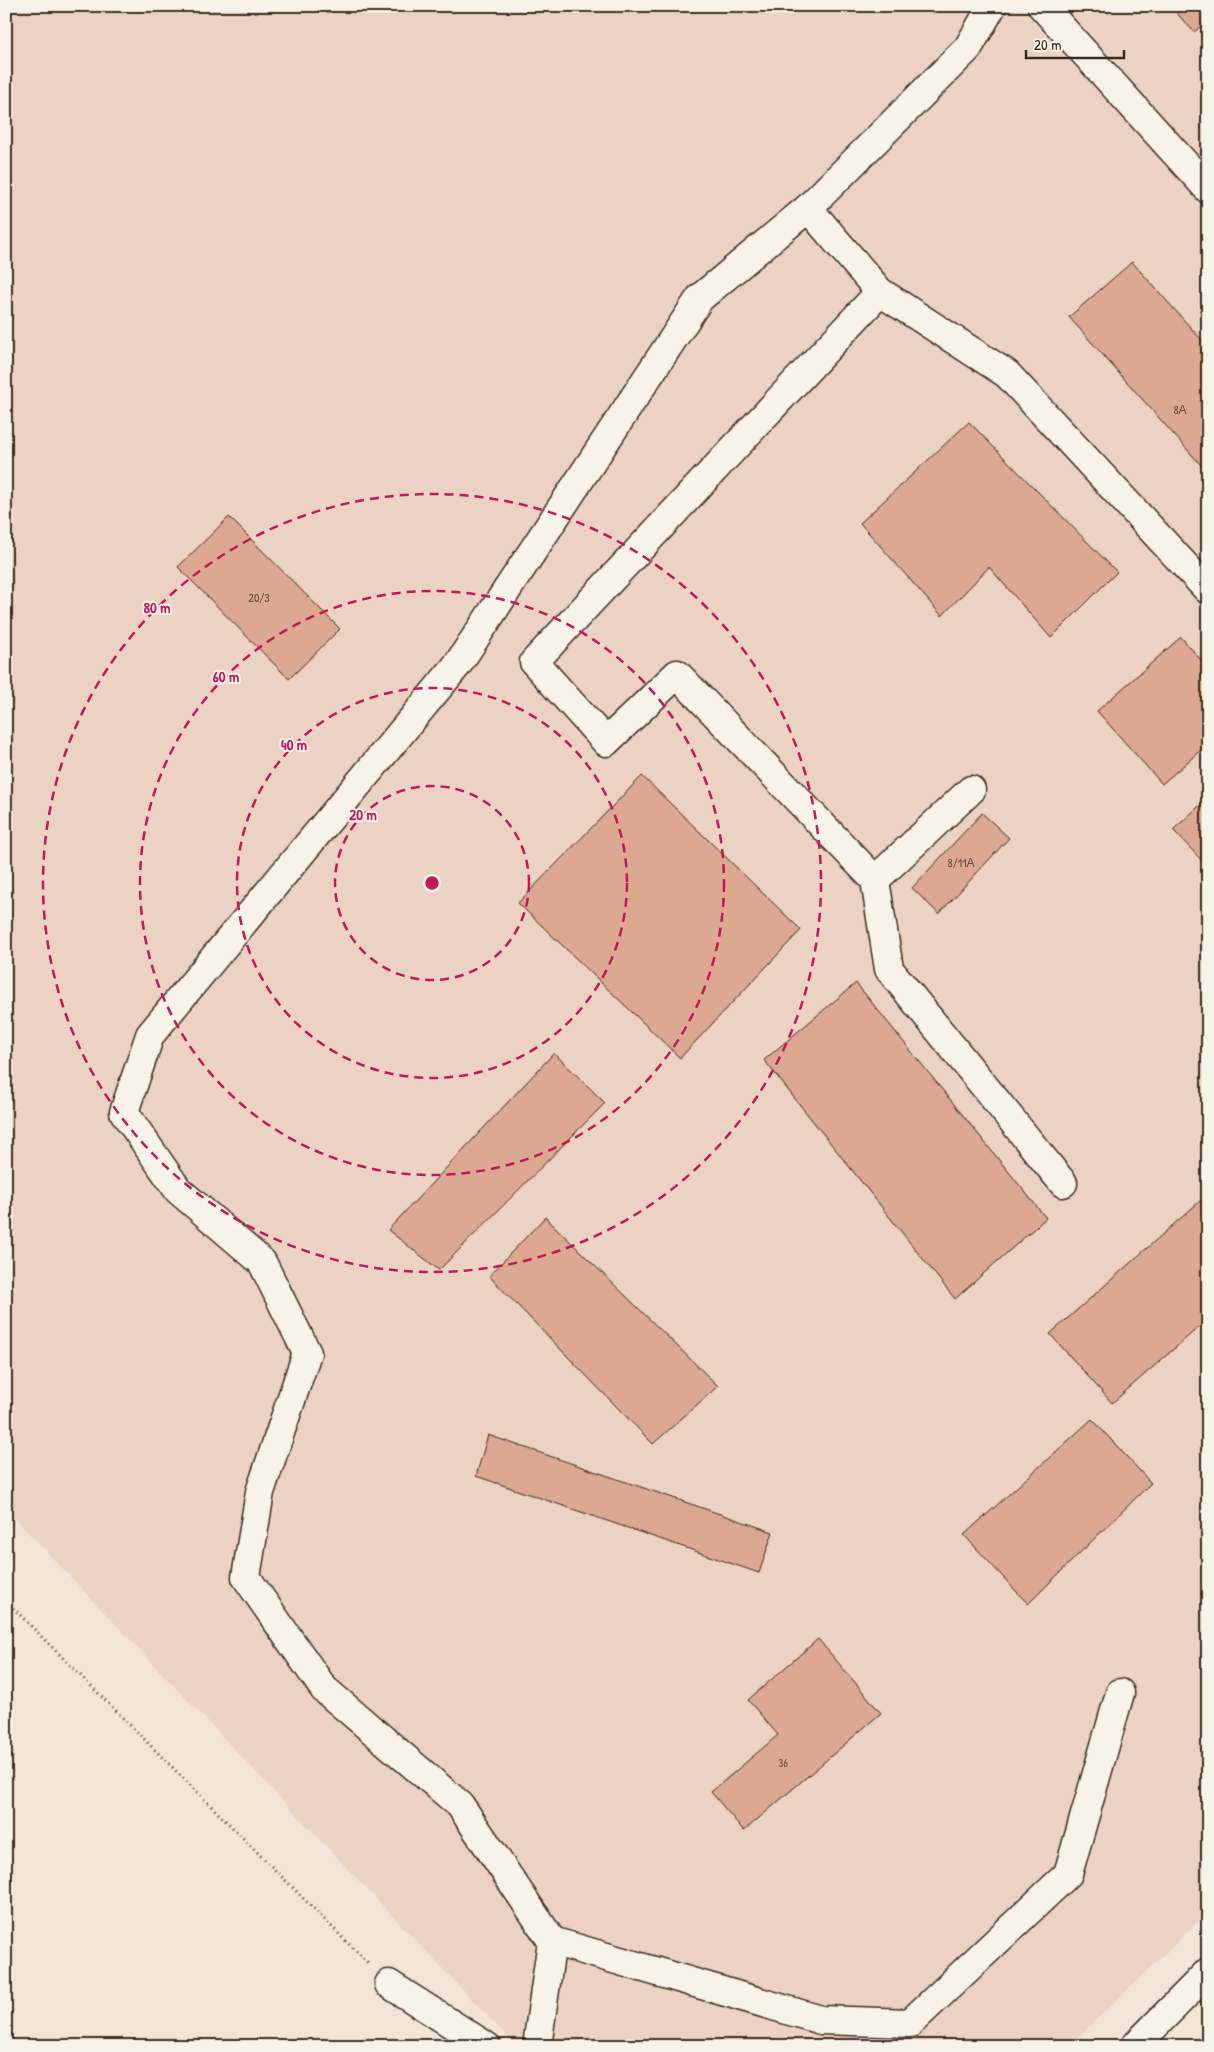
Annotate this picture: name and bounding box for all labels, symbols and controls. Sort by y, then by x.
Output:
scale bar [1026,28,1124,60]
text: 20 m [1034,34,1061,55]
house number: 8А [1173,401,1187,418]
house number: 20/3 [248,589,270,606]
text: 80 m [144,597,170,618]
text: 60 m [213,666,239,687]
text: 40 m [281,734,307,755]
text: 20 m [349,804,377,825]
house number: 8/11А [948,854,975,871]
centre of rings [423,874,441,892]
house number: 36 [778,1754,788,1771]

